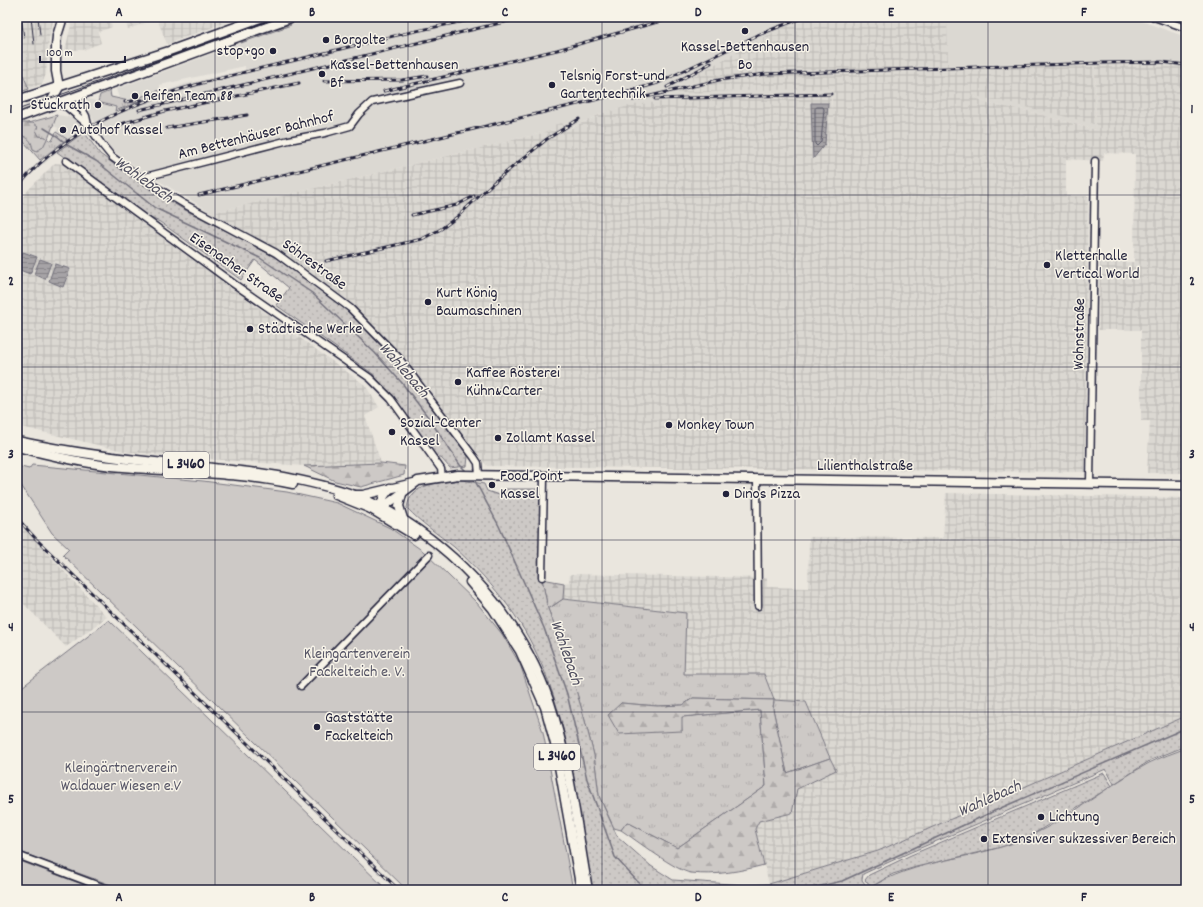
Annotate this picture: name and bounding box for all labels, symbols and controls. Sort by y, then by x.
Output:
text: A [115,4,123,23]
text: B [309,4,315,23]
text: C [502,4,509,23]
text: D [695,4,702,23]
text: E [888,4,895,23]
text: F [1081,4,1087,23]
marker: Kassel-Bettenhausen Bo [740,26,750,36]
place label: Borgolte [334,29,386,52]
marker: Borgolte [321,35,331,45]
place label: Kassel-Bettenhausen Bo [681,36,809,77]
scale bar [40,38,125,64]
place label: stop+go [217,40,265,63]
text: 100 m [46,45,73,62]
marker: stop+go [268,46,278,56]
place label: Kassel-Bettenhausen Bf [330,54,458,95]
place label: Telsnig Forst-und Gartentechnik [560,65,665,106]
marker: Kassel-Bettenhausen Bf [317,69,327,79]
marker: Telsnig Forst-und Gartentechnik [547,80,557,90]
place label: Reifen Team 88 [143,85,233,108]
marker: Reifen Team 88 [130,91,140,101]
place label: Stückrath [30,94,90,117]
marker: Stückrath [93,100,103,110]
text: 1 [10,101,13,120]
text: 1 [1191,101,1194,120]
street label: Am Bettenhäuser Bahnhof [176,105,337,166]
place label: Autohof Kassel [71,119,163,142]
marker: Autohof Kassel [58,125,68,135]
water label: Wahlebach [109,152,178,211]
street label: Eisenacher Straße [184,227,288,309]
street label: Söhrestraße [277,234,351,296]
place label: Kletterhalle Vertical World [1055,245,1139,286]
marker: Kletterhalle Vertical World [1042,260,1052,270]
text: 2 [8,273,14,292]
text: 2 [1189,273,1195,292]
place label: Kurt König Baumaschinen [436,282,522,323]
marker: Kurt König Baumaschinen [423,297,433,307]
street label: Wohnstraße [1068,298,1092,370]
place label: Städtische Werke [258,318,362,341]
marker: Städtische Werke [245,324,255,334]
water label: Wahlebach [372,338,435,405]
place label: Kaffee Rösterei Kühn&Carter [466,362,560,403]
marker: Kaffee Rösterei Kühn&Carter [453,377,463,387]
place label: Sozial-Center Kassel [400,412,481,453]
place label: Monkey Town [677,414,754,437]
marker: Monkey Town [664,420,674,430]
marker: Sozial-Center Kassel [387,427,397,437]
place label: Zollamt Kassel [506,427,595,450]
marker: Zollamt Kassel [493,433,503,443]
text: 3 [8,446,14,465]
text: 3 [1189,446,1195,465]
road number: L 3460 [163,452,209,478]
street label: Lilienthalstraße [817,455,913,478]
place label: Food Point Kassel [500,465,563,506]
marker: Food Point Kassel [487,480,497,490]
place label: Dinos Pizza [734,483,800,506]
marker: Dinos Pizza [721,489,731,499]
water label: Wahlebach [543,617,588,690]
text: 4 [8,619,14,638]
text: 4 [1189,619,1195,638]
park label: Kleingartenverein Fackelteich e. V. [304,643,410,684]
place label: Gaststätte Fackelteich [325,707,393,748]
marker: Gaststätte Fackelteich [312,722,322,732]
road number: L 3460 [534,744,580,770]
park label: Kleingärtnerverein Waldauer Wiesen e.V [61,757,182,798]
water label: Wahlebach [955,775,1027,825]
text: 5 [8,791,14,810]
text: 5 [1189,791,1195,810]
place label: Lichtung [1049,806,1099,829]
marker: Lichtung [1036,812,1046,822]
place label: Extensiver sukzessiver Bereich [992,828,1176,851]
marker: Extensiver sukzessiver Bereich [979,834,989,844]
text: A [115,889,123,907]
text: B [309,889,315,907]
text: C [502,889,509,907]
text: D [695,889,702,907]
text: E [888,889,895,907]
text: F [1081,889,1087,907]

